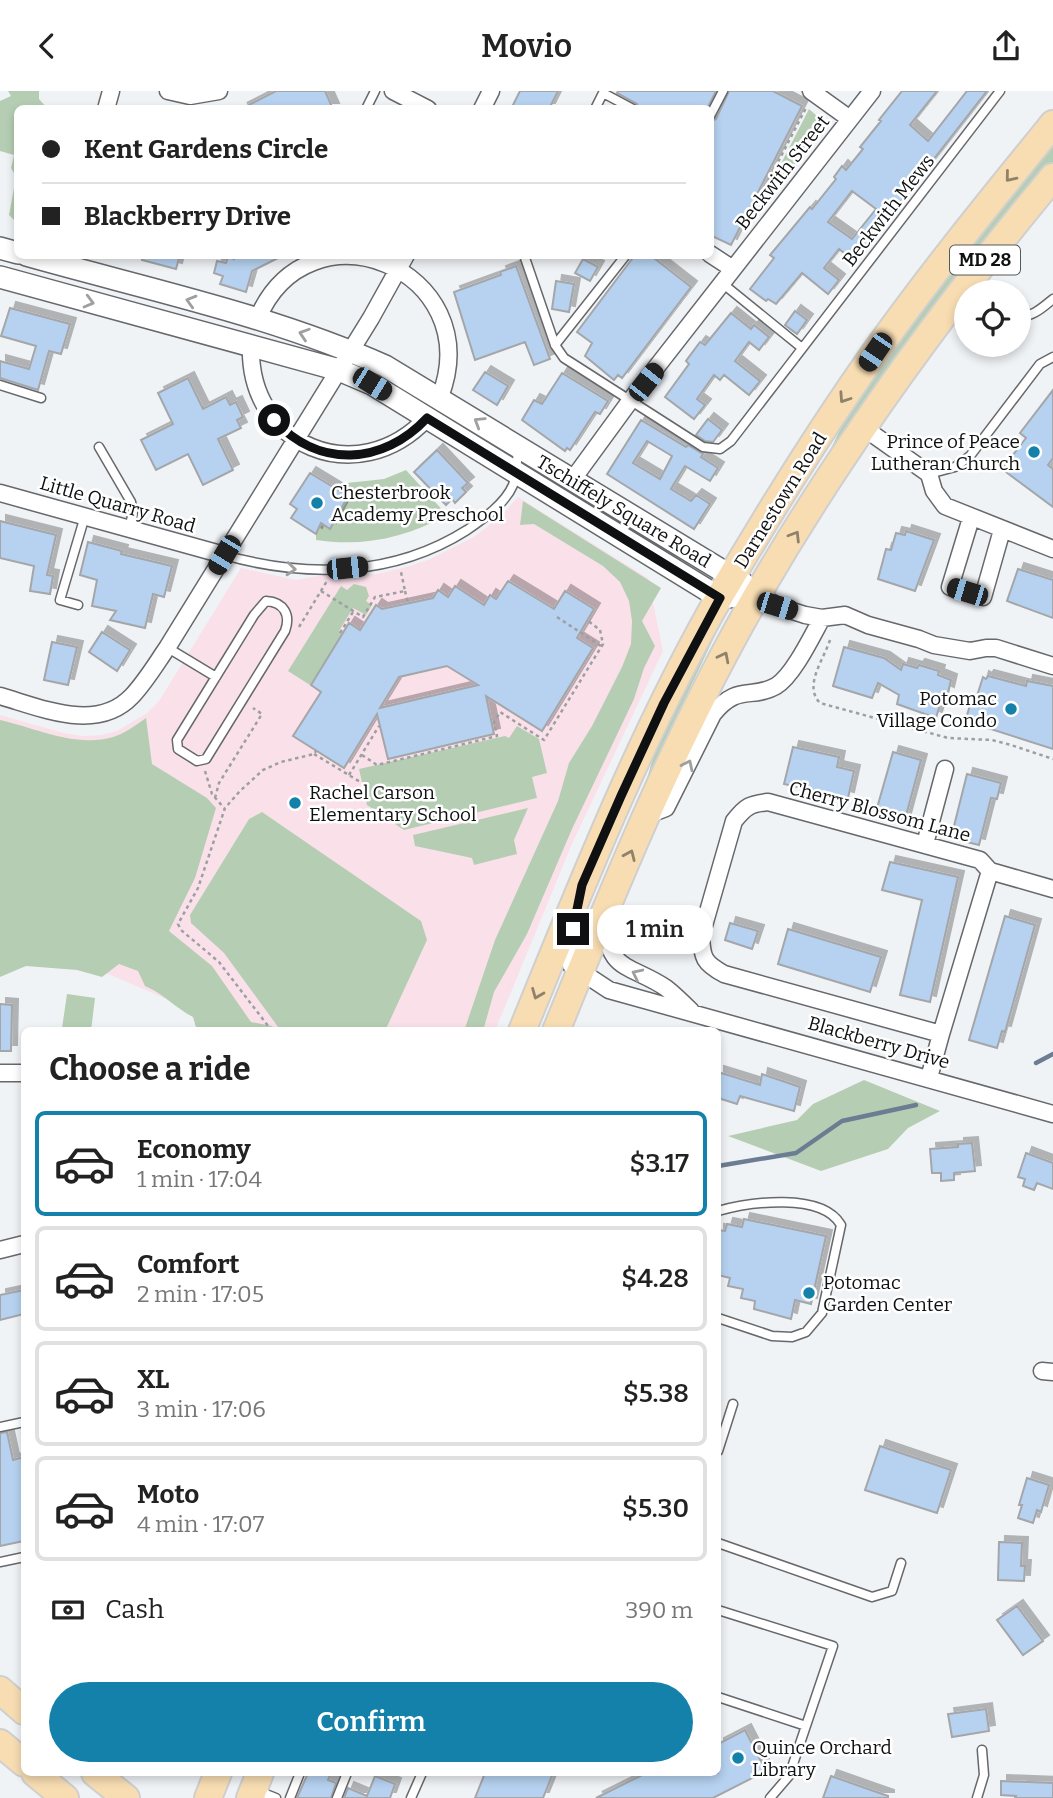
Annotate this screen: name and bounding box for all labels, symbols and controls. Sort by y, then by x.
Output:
icon: back [28,27,66,65]
text: Movio [481,27,572,65]
icon: share [987,27,1025,65]
street label: Beckwith Street [731,110,834,234]
text: Kent Gardens Circle [84,134,328,165]
street label: Beckwith Mews [838,150,939,271]
one-way arrow [1006,168,1018,181]
text: Blackberry Drive [84,201,291,232]
road number: MD 28 [950,245,1020,275]
map controls [954,280,1031,357]
button: locate [954,280,1031,357]
one-way arrow [83,293,95,308]
one-way arrow [186,295,198,310]
one-way arrow [299,328,311,343]
car [855,329,896,375]
car [625,359,668,405]
car [349,364,396,404]
one-way arrow [840,390,852,403]
route start [258,404,290,436]
one-way arrow [474,417,487,430]
street label: Darnestown Road [729,428,832,573]
place label: Prince of Peace Lutheran Church [871,430,1020,475]
marker: Prince of Peace Lutheran Church [1026,444,1042,460]
street label: Tschiffely Square Road [532,450,715,573]
street label: Little Quarry Road [37,471,198,538]
place label: Chesterbrook Academy Preschool [331,481,504,526]
marker: Chesterbrook Academy Preschool [309,495,325,511]
one-way arrow [786,530,799,543]
car [205,532,244,578]
car [326,555,369,581]
one-way arrow [286,561,297,576]
car [944,576,991,608]
car [754,590,801,622]
one-way arrow [715,652,729,664]
place label: Potomac Village Condo [877,687,997,732]
marker: Potomac Village Condo [1003,701,1019,717]
one-way arrow [679,760,693,772]
street label: Cherry Blossom Lane [787,776,973,847]
place label: Rachel Carson Elementary School [309,781,476,826]
marker: Rachel Carson Elementary School [287,795,303,811]
one-way arrow [622,850,636,862]
callout: 1 min [598,905,713,953]
route end [557,913,589,945]
text: 1 min [626,915,684,943]
one-way arrow [632,968,644,982]
one-way arrow [532,987,546,999]
street label: Blackberry Drive [805,1011,952,1074]
text: Choose a ride [49,1050,250,1088]
icon: car [53,1132,116,1195]
text: Economy [137,1134,251,1165]
text: $3.17 [630,1148,689,1179]
text: 1 min · 17:04 [137,1165,262,1193]
icon: car [53,1247,116,1310]
text: Comfort [137,1249,240,1280]
text: $4.28 [621,1263,689,1294]
place label: Potomac Garden Center [823,1271,953,1316]
text: 2 min · 17:05 [137,1280,264,1308]
marker: Potomac Garden Center [801,1285,817,1301]
icon: car [53,1362,116,1425]
text: XL [137,1364,169,1395]
text: $5.38 [623,1378,689,1409]
text: 3 min · 17:06 [137,1395,266,1423]
icon: car [53,1477,116,1540]
text: Moto [137,1479,199,1510]
text: $5.30 [622,1493,689,1524]
text: 4 min · 17:07 [137,1510,264,1538]
icon: cash [49,1591,87,1629]
text: Cash [105,1594,164,1625]
text: 390 m [625,1596,693,1624]
button: Confirm [49,1682,693,1762]
place label: Quince Orchard Library [752,1736,892,1781]
marker: Quince Orchard Library [730,1750,746,1766]

